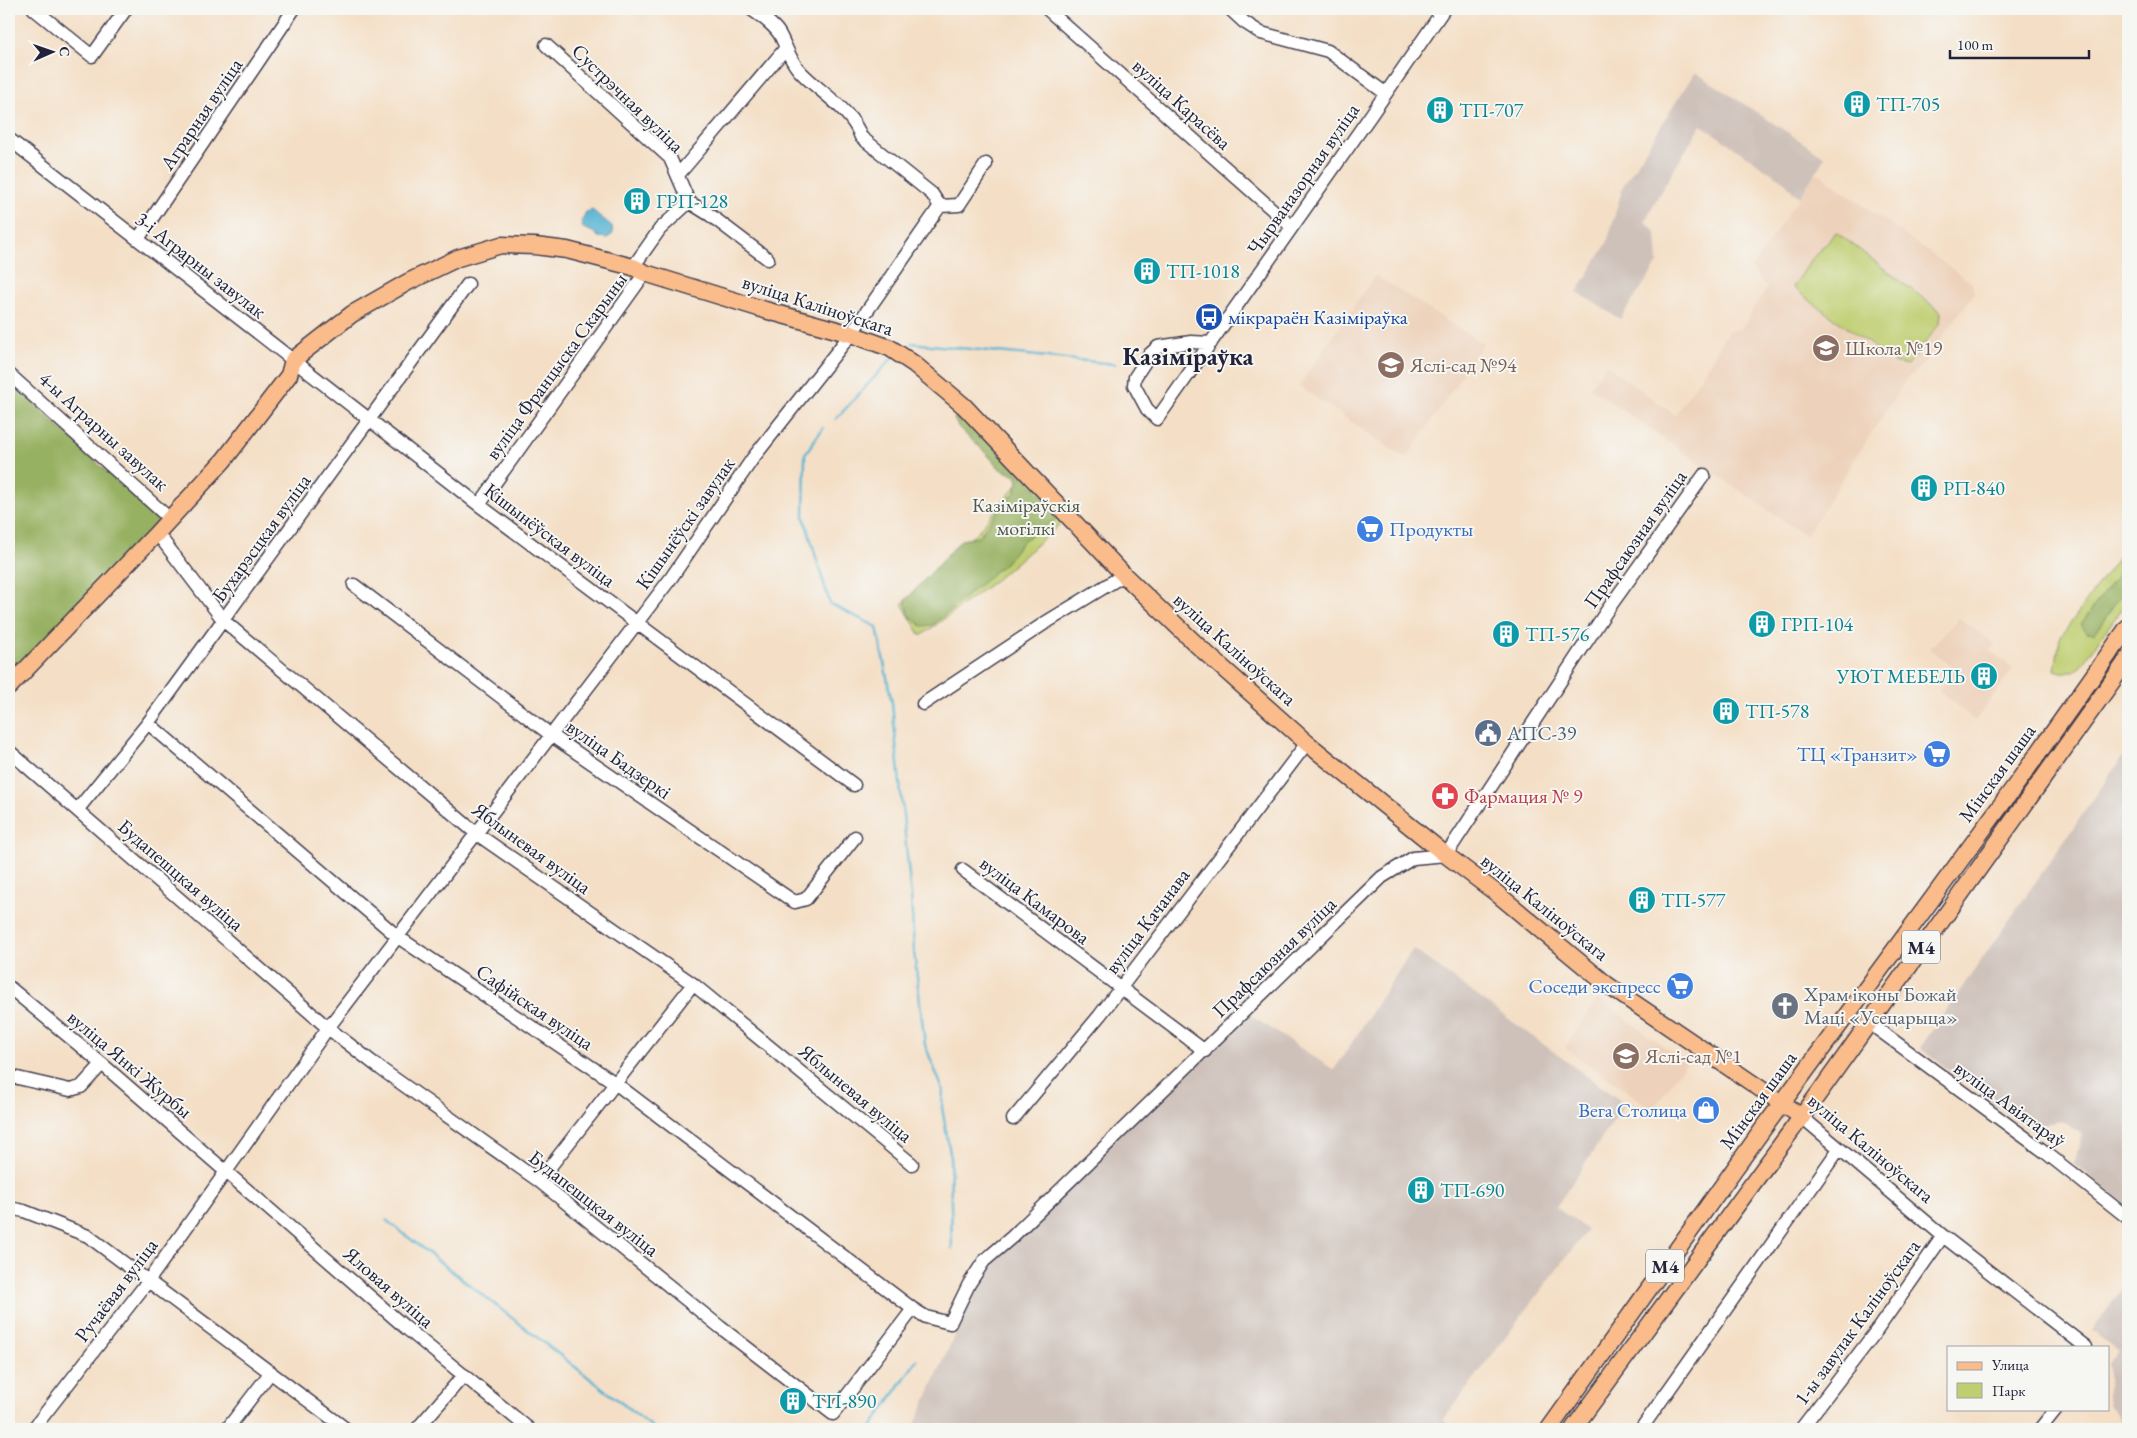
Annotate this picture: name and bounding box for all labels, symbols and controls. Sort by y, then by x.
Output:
north arrow [28,28,78,78]
scale bar [1950,28,2088,60]
text: 100 m [1957,35,1994,54]
street label: Сустрэчная вуліца [566,38,690,158]
text: С [56,46,74,57]
street label: Аграрная вуліца [153,53,248,176]
street label: вуліца Карасёва [1127,53,1237,155]
building icon: ТП-705 [1842,89,1872,119]
place label: ТП-705 [1876,91,1940,117]
building icon: ТП-707 [1425,95,1455,125]
place label: ТП-707 [1459,97,1524,123]
street label: Чырваназорная вуліца [1241,98,1365,260]
building icon: ГРП-128 [622,186,652,216]
place label: ГРП-128 [656,188,728,214]
street label: 3-і Аграрны завулак [130,206,272,324]
building icon: ТП-1018 [1132,256,1162,286]
place label: ТП-1018 [1166,258,1240,284]
street label: вуліца Францыска Скарыны [479,267,633,465]
street label: вуліца Каліноўскага [739,268,897,342]
bus stop icon: мікрараён Казіміраўка [1194,302,1224,332]
place label: мікрараён Казіміраўка [1228,304,1408,330]
school or university icon: Школа №19 [1811,333,1841,363]
place label: Школа №19 [1845,335,1943,361]
district label: Казіміраўка [1122,340,1255,373]
school or university icon: Яслі-сад №94 [1376,350,1406,380]
place label: Яслі-сад №94 [1409,352,1517,378]
street label: 4-ы Аграрны завулак [33,366,175,497]
street label: Кішынёўскі завулак [630,451,741,594]
street label: Прафсаюзная вуліца [1578,465,1692,613]
street label: Бухарэсцкая вуліца [206,469,316,607]
building icon: РП-840 [1909,473,1939,503]
place label: РП-840 [1943,475,2005,501]
street label: Кішынёўская вуліца [479,477,621,593]
park label: Казіміраўскія могілкі [972,492,1080,541]
supermarket icon: Продукты [1355,514,1385,544]
place label: Продукты [1389,516,1473,542]
street label: вуліца Каліноўскага [1168,587,1302,711]
building icon: ГРП-104 [1747,609,1777,639]
place label: ГРП-104 [1781,611,1854,637]
building icon: ТП-576 [1491,619,1521,649]
place label: ТП-576 [1525,621,1590,647]
building icon: УЮТ МЕБЕЛЬ [1969,661,1999,691]
place label: УЮТ МЕБЕЛЬ [1836,663,1965,689]
building icon: ТП-578 [1711,696,1741,726]
place label: ТП-578 [1745,698,1809,724]
street label: вуліца Бадзеркі [561,713,677,805]
public building icon: АПС-39 [1473,718,1503,748]
street label: Мінская шаша [1953,719,2041,827]
place label: АПС-39 [1506,720,1577,746]
supermarket icon: ТЦ «Транзит» [1922,739,1952,769]
place label: ТЦ «Транзит» [1797,741,1918,767]
pharmacy icon: Фармация № 9 [1430,781,1460,811]
place label: Фармация № 9 [1464,783,1583,809]
street label: Яблыневая вуліца [467,796,597,900]
street label: Будапешцкая вуліца [113,813,249,937]
street label: вуліца Каліноўскага [1476,847,1614,967]
street label: вуліца Камарова [975,850,1095,950]
street label: вуліца Качанава [1099,863,1195,979]
building icon: ТП-577 [1627,885,1657,915]
place label: ТП-577 [1661,887,1726,913]
street label: Прафсаюзная вуліца [1206,891,1342,1023]
road number: М4 [1902,930,1940,964]
street label: Сафійская вуліца [471,958,599,1056]
supermarket icon: Соседи экспресс [1665,971,1695,1001]
place label: Соседи экспресс [1529,973,1661,999]
place label: Храм іконы Божай Маці «Усецарыца» [1803,981,1958,1030]
church icon: Храм іконы Божай Маці «Усецарыца» [1770,991,1800,1021]
street label: вуліца Янкі Журбы [62,1004,198,1124]
street label: Яблыневая вуліца [793,1037,918,1148]
school or university icon: Яслі-сад №1 [1611,1041,1641,1071]
place label: Яслі-сад №1 [1644,1043,1742,1069]
street label: Мінская шаша [1714,1046,1802,1154]
street label: вуліца Авіятараў [1949,1055,2071,1153]
street label: вуліца Каліноўскага [1802,1088,1940,1208]
shop icon: Вега Столица [1691,1095,1721,1125]
place label: Вега Столица [1578,1097,1687,1123]
street label: Будапешцкая вуліца [524,1144,664,1262]
building icon: ТП-690 [1406,1175,1436,1205]
place label: ТП-690 [1440,1177,1505,1203]
street label: Ручаёвая вуліца [69,1233,163,1347]
street label: 1-ы завулак Каліноўскага [1788,1234,1926,1410]
street label: Яловая вуліца [338,1240,440,1333]
road number: М4 [1646,1250,1684,1282]
legend [1947,1346,2110,1410]
text: Улица [1991,1355,2029,1374]
text: Парк [1992,1381,2025,1400]
building icon: ТП-890 [778,1386,808,1416]
place label: ТП-890 [812,1388,877,1414]

